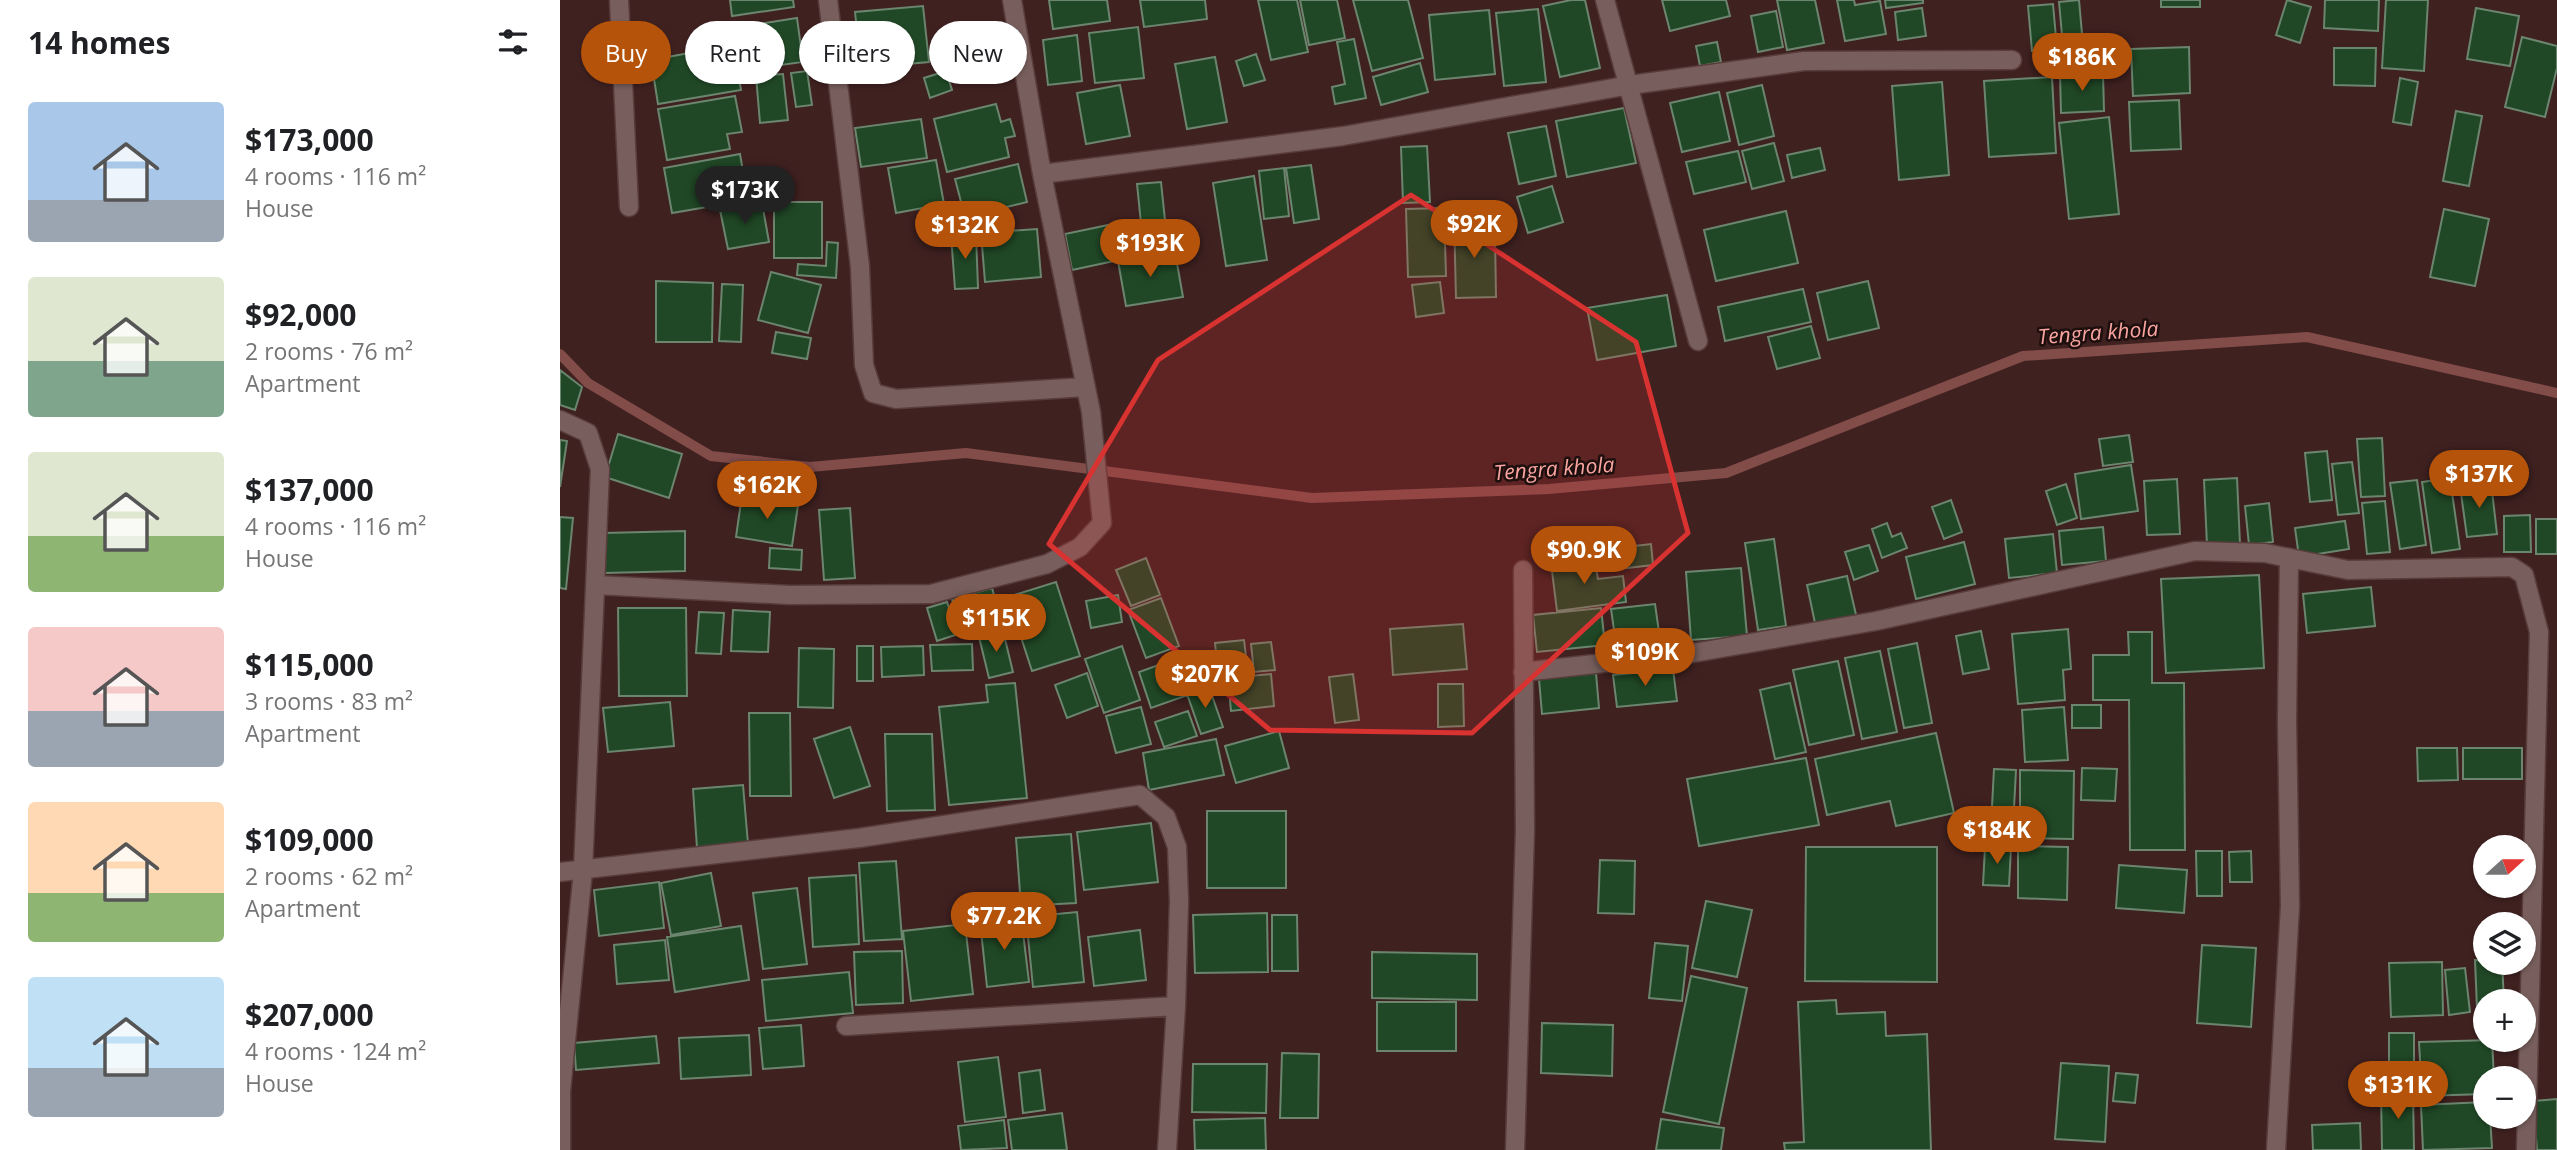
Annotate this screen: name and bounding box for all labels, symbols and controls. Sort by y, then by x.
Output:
chip: Buy [581,21,671,84]
chip: Rent [685,21,785,84]
chip: Filters [799,21,915,84]
chip: New [929,21,1027,84]
text: 14 homes [28,22,171,63]
icon: filters [494,23,532,61]
pin: $186K [2033,34,2131,93]
text: $186K [2048,40,2116,72]
text: $173,000 [245,119,374,160]
icon: home [84,130,168,214]
text: 4 rooms · 116 m² [245,160,426,192]
pin: $173K [696,166,794,226]
text: $173K [711,173,779,205]
text: House [245,192,314,224]
pin: $92K [1433,201,1515,260]
pin: $132K [916,202,1014,261]
text: $92K [1447,207,1501,239]
text: $132K [931,208,999,240]
pin: $193K [1101,219,1199,279]
text: $193K [1116,226,1184,258]
text: $92,000 [245,294,356,335]
icon: home [84,305,168,389]
water label: Tengra khola [2037,314,2159,350]
text: 2 rooms · 76 m² [245,335,413,367]
text: Apartment [245,367,361,399]
water label: Tengra khola [1493,450,1615,486]
pin: $137K [2430,450,2528,510]
text: $137K [2445,457,2513,489]
pin: $162K [718,462,816,521]
text: $162K [733,468,801,500]
text: $137,000 [245,469,374,510]
icon: home [84,480,168,564]
text: 4 rooms · 116 m² [245,510,426,542]
pin: $90.9K [1527,526,1641,586]
text: $90.9K [1547,533,1621,565]
text: House [245,542,314,574]
pin: $115K [947,594,1045,654]
text: $115K [962,601,1030,633]
pin: $109K [1596,628,1694,688]
text: $109K [1611,635,1679,667]
text: $115,000 [245,644,374,685]
pin: $207K [1156,650,1254,710]
icon: home [84,655,168,739]
text: $207K [1171,657,1239,689]
text: 3 rooms · 83 m² [245,685,413,717]
text: Apartment [245,717,361,749]
pin: $184K [1948,806,2046,866]
text: $184K [1963,813,2031,845]
text: $109,000 [245,819,374,860]
icon: home [84,830,168,914]
north arrow [2473,835,2536,898]
map controls [2473,835,2536,1129]
text: 2 rooms · 62 m² [245,860,413,892]
text: Apartment [245,892,361,924]
pin: $77.2K [947,892,1061,952]
text: $77.2K [967,899,1041,931]
button: layers [2473,912,2536,975]
button: + [2473,989,2536,1052]
text: $207,000 [245,994,374,1035]
icon: home [84,1005,168,1089]
text: 4 rooms · 124 m² [245,1035,426,1067]
pin: $131K [2349,1062,2447,1121]
button: − [2473,1066,2536,1129]
text: House [245,1067,314,1099]
text: $131K [2364,1068,2432,1100]

